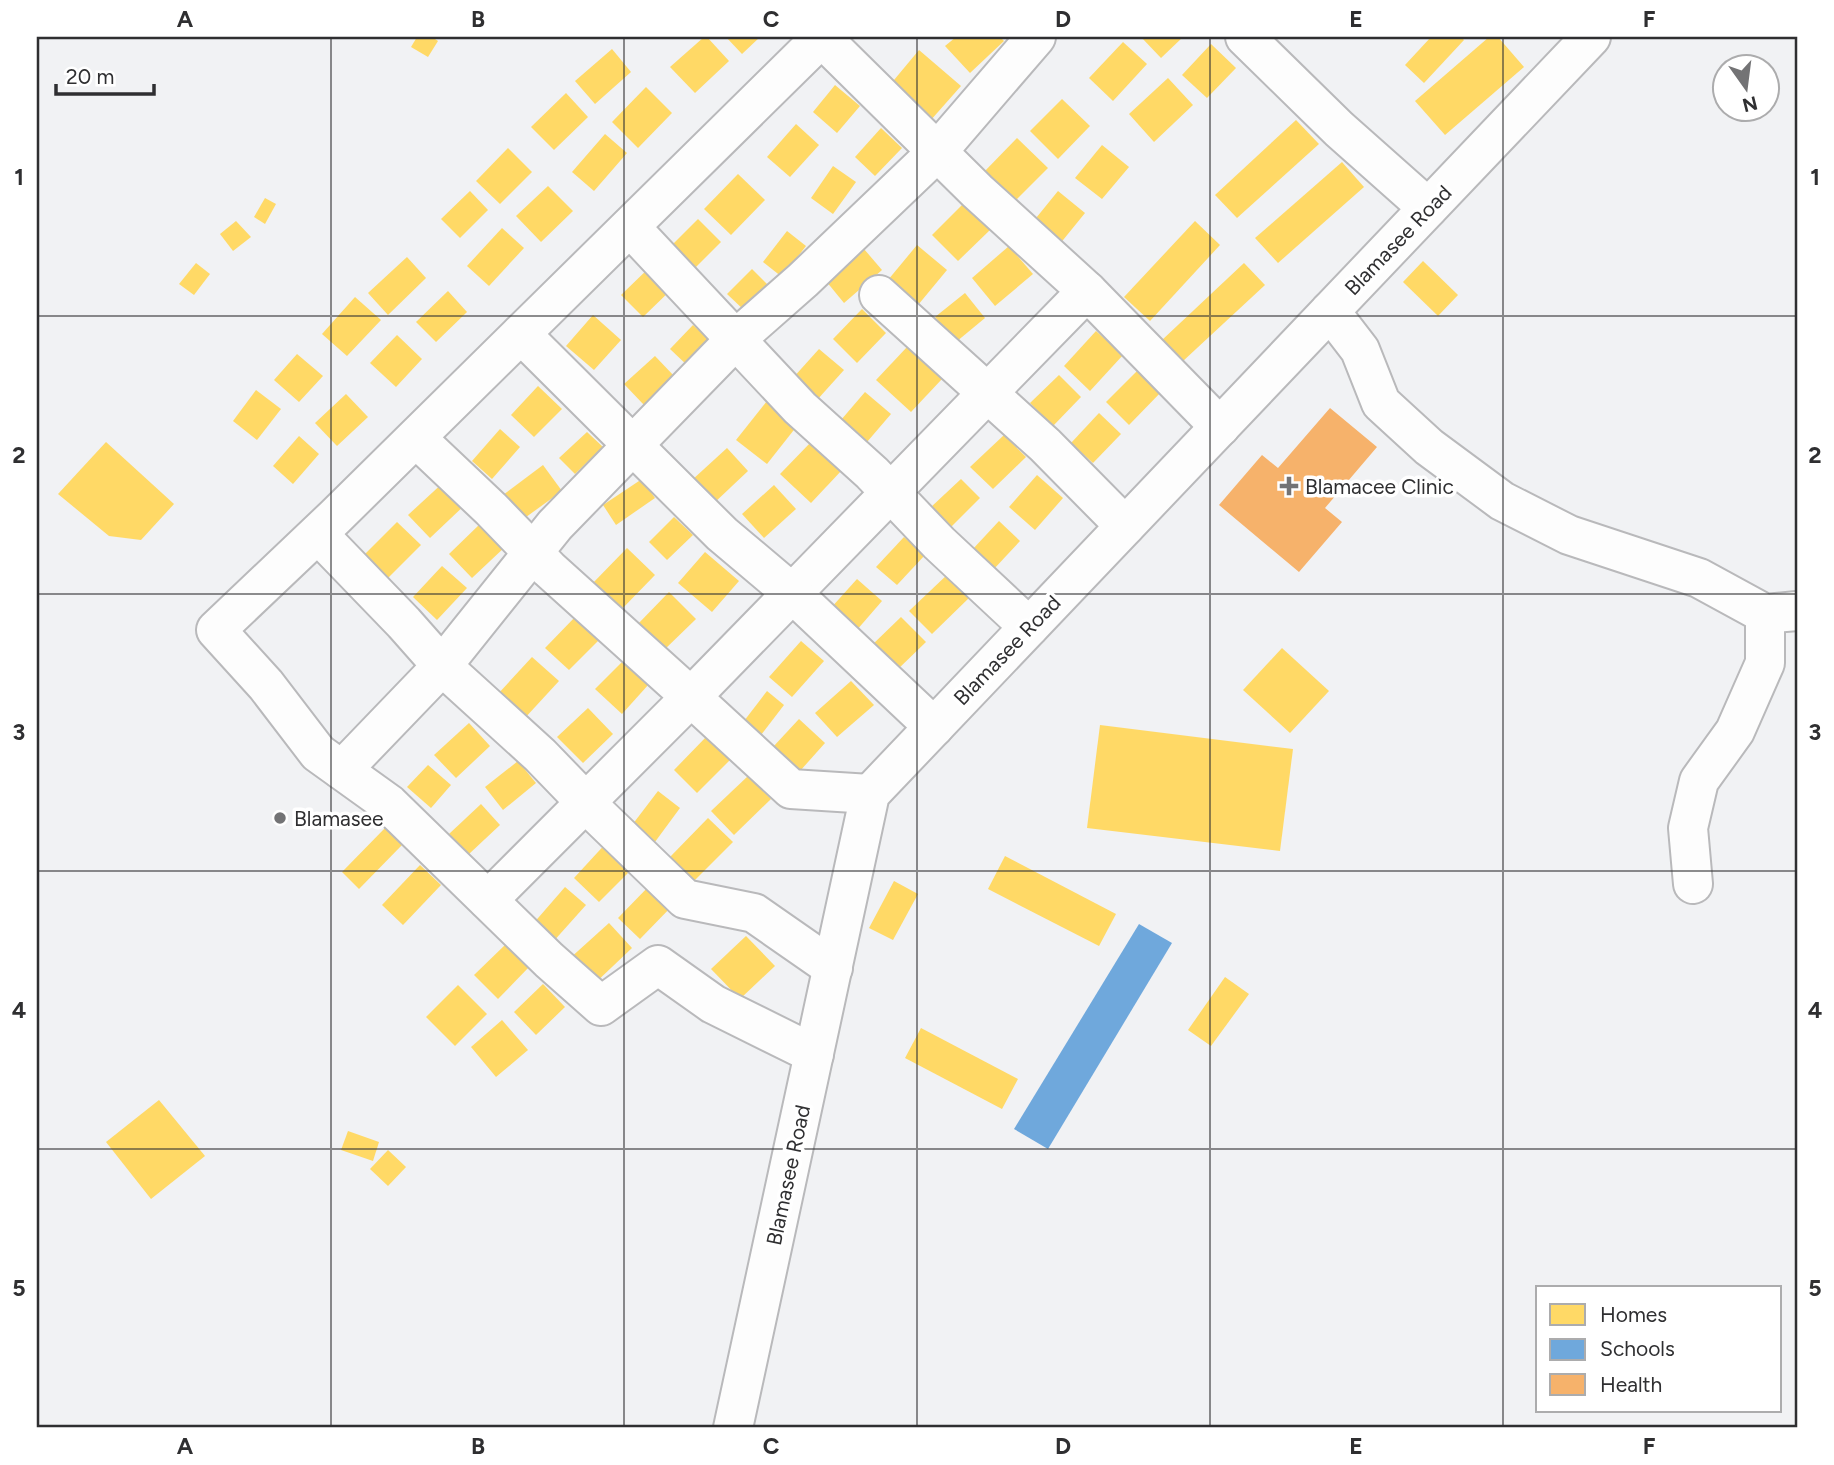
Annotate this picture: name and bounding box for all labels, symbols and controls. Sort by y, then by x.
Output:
text: A [177,5,194,33]
text: B [471,5,485,33]
text: C [763,5,780,33]
text: D [1055,5,1071,33]
text: E [1349,5,1363,33]
text: F [1643,5,1656,33]
scale bar [56,52,154,96]
north arrow [1712,52,1782,122]
text: 20 m [66,64,114,89]
text: N [1740,91,1760,117]
text: 1 [14,163,24,191]
text: 1 [1810,163,1820,191]
street label: Blamasee Road [1339,180,1457,300]
text: 2 [12,441,26,469]
text: 2 [1808,441,1822,469]
place label: Blamacee Clinic [1305,474,1454,499]
marker: Blamacee Clinic [1279,476,1299,496]
street label: Blamasee Road [948,590,1066,710]
text: 3 [13,718,25,746]
text: 3 [1809,718,1821,746]
place label: Blamasee [294,806,383,831]
marker: Blamasee [272,810,288,826]
text: 4 [12,996,26,1024]
text: 4 [1808,996,1822,1024]
street label: Blamasee Road [761,1102,815,1248]
text: 5 [12,1274,26,1302]
text: 5 [1808,1274,1822,1302]
legend [1536,1286,1782,1412]
text: Homes [1600,1302,1667,1327]
text: Schools [1600,1336,1675,1361]
text: Health [1600,1372,1662,1397]
text: A [177,1432,194,1460]
text: B [471,1432,485,1460]
text: C [763,1432,780,1460]
text: D [1055,1432,1071,1460]
text: E [1349,1432,1363,1460]
text: F [1643,1432,1656,1460]

